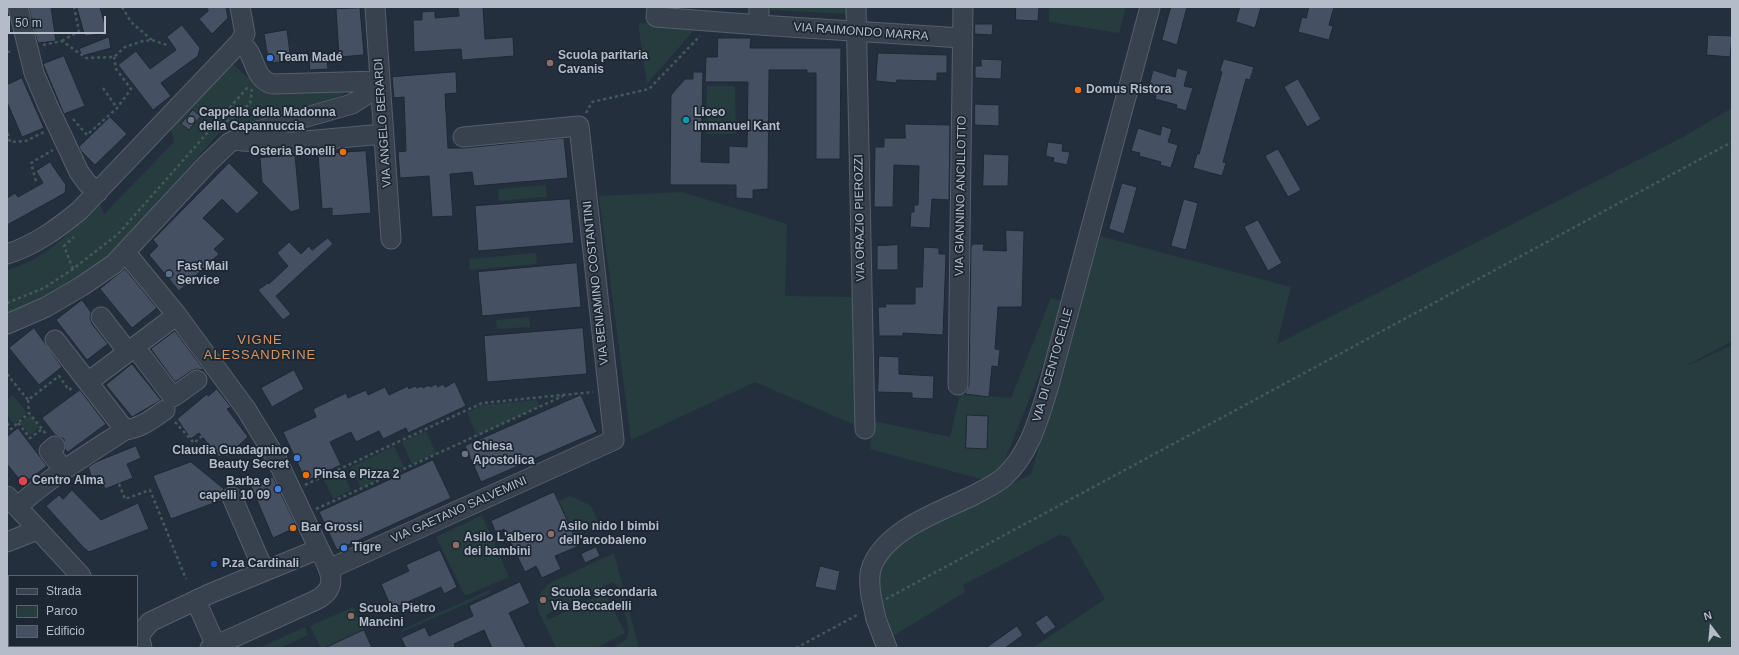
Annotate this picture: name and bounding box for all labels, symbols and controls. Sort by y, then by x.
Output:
scale bar [10,8,108,34]
text: 50 m [15,16,42,30]
street label: VIA RAIMONDO MARRA [793,20,929,44]
place label: Scuola paritaria Cavanis [558,49,648,77]
place label: Team Madé [278,51,342,65]
marker: Team Madé [265,53,275,63]
street label: VIA ANGELO BERARDI [371,58,395,188]
marker: Scuola paritaria Cavanis [545,58,555,68]
place label: Domus Ristora [1086,83,1171,97]
marker: Domus Ristora [1073,85,1083,95]
place label: Cappella della Madonna della Capannuccia [199,106,336,134]
place label: Liceo Immanuel Kant [694,106,780,134]
marker: Cappella della Madonna della Capannuccia [186,115,196,125]
marker: Liceo Immanuel Kant [681,115,691,125]
street label: VIA GIANNINO ANCILLOTTO [952,116,970,276]
place label: Osteria Bonelli [250,145,335,159]
marker: Osteria Bonelli [338,147,348,157]
street label: VIA ORAZIO PIEROZZI [852,154,868,282]
street label: VIA BENIAMINO COSTANTINI [580,200,612,366]
place label: Fast Mail Service [177,260,228,288]
marker: Fast Mail Service [164,269,174,279]
street label: VIA DI CENTOCELLE [1030,306,1076,424]
district label: VIGNE ALESSANDRINE [204,332,316,363]
place label: Chiesa Apostolica [473,440,534,468]
place label: Claudia Guadagnino Beauty Secret [172,444,289,472]
marker: Chiesa Apostolica [460,449,470,459]
marker: Claudia Guadagnino Beauty Secret [292,453,302,463]
place label: Pinsa e Pizza 2 [314,468,399,482]
marker: Pinsa e Pizza 2 [301,470,311,480]
place label: Centro Alma [32,474,103,488]
street label: VIA GAETANO SALVEMINI [389,474,529,546]
marker: Centro Alma [17,475,29,487]
place label: Barba e capelli 10 09 [199,475,270,503]
marker: Barba e capelli 10 09 [273,484,283,494]
place label: Asilo nido I bimbi dell'arcobaleno [559,520,659,548]
place label: Bar Grossi [301,521,362,535]
marker: Bar Grossi [288,523,298,533]
marker: Asilo nido I bimbi dell'arcobaleno [546,529,556,539]
place label: Asilo L'albero dei bambini [464,531,543,559]
marker: Asilo L'albero dei bambini [451,540,461,550]
place label: Tigre [352,541,381,555]
marker: Tigre [339,543,349,553]
place label: P.za Cardinali [222,557,299,571]
marker: P.za Cardinali [209,559,219,569]
legend [8,575,138,647]
text: Strada [46,584,81,598]
place label: Scuola secondaria Via Beccadelli [551,586,657,614]
marker: Scuola secondaria Via Beccadelli [538,595,548,605]
place label: Scuola Pietro Mancini [359,602,436,630]
text: Parco [46,604,77,618]
north arrow [1691,607,1731,647]
text: N [1702,609,1713,622]
marker: Scuola Pietro Mancini [346,611,356,621]
text: Edificio [46,624,85,638]

